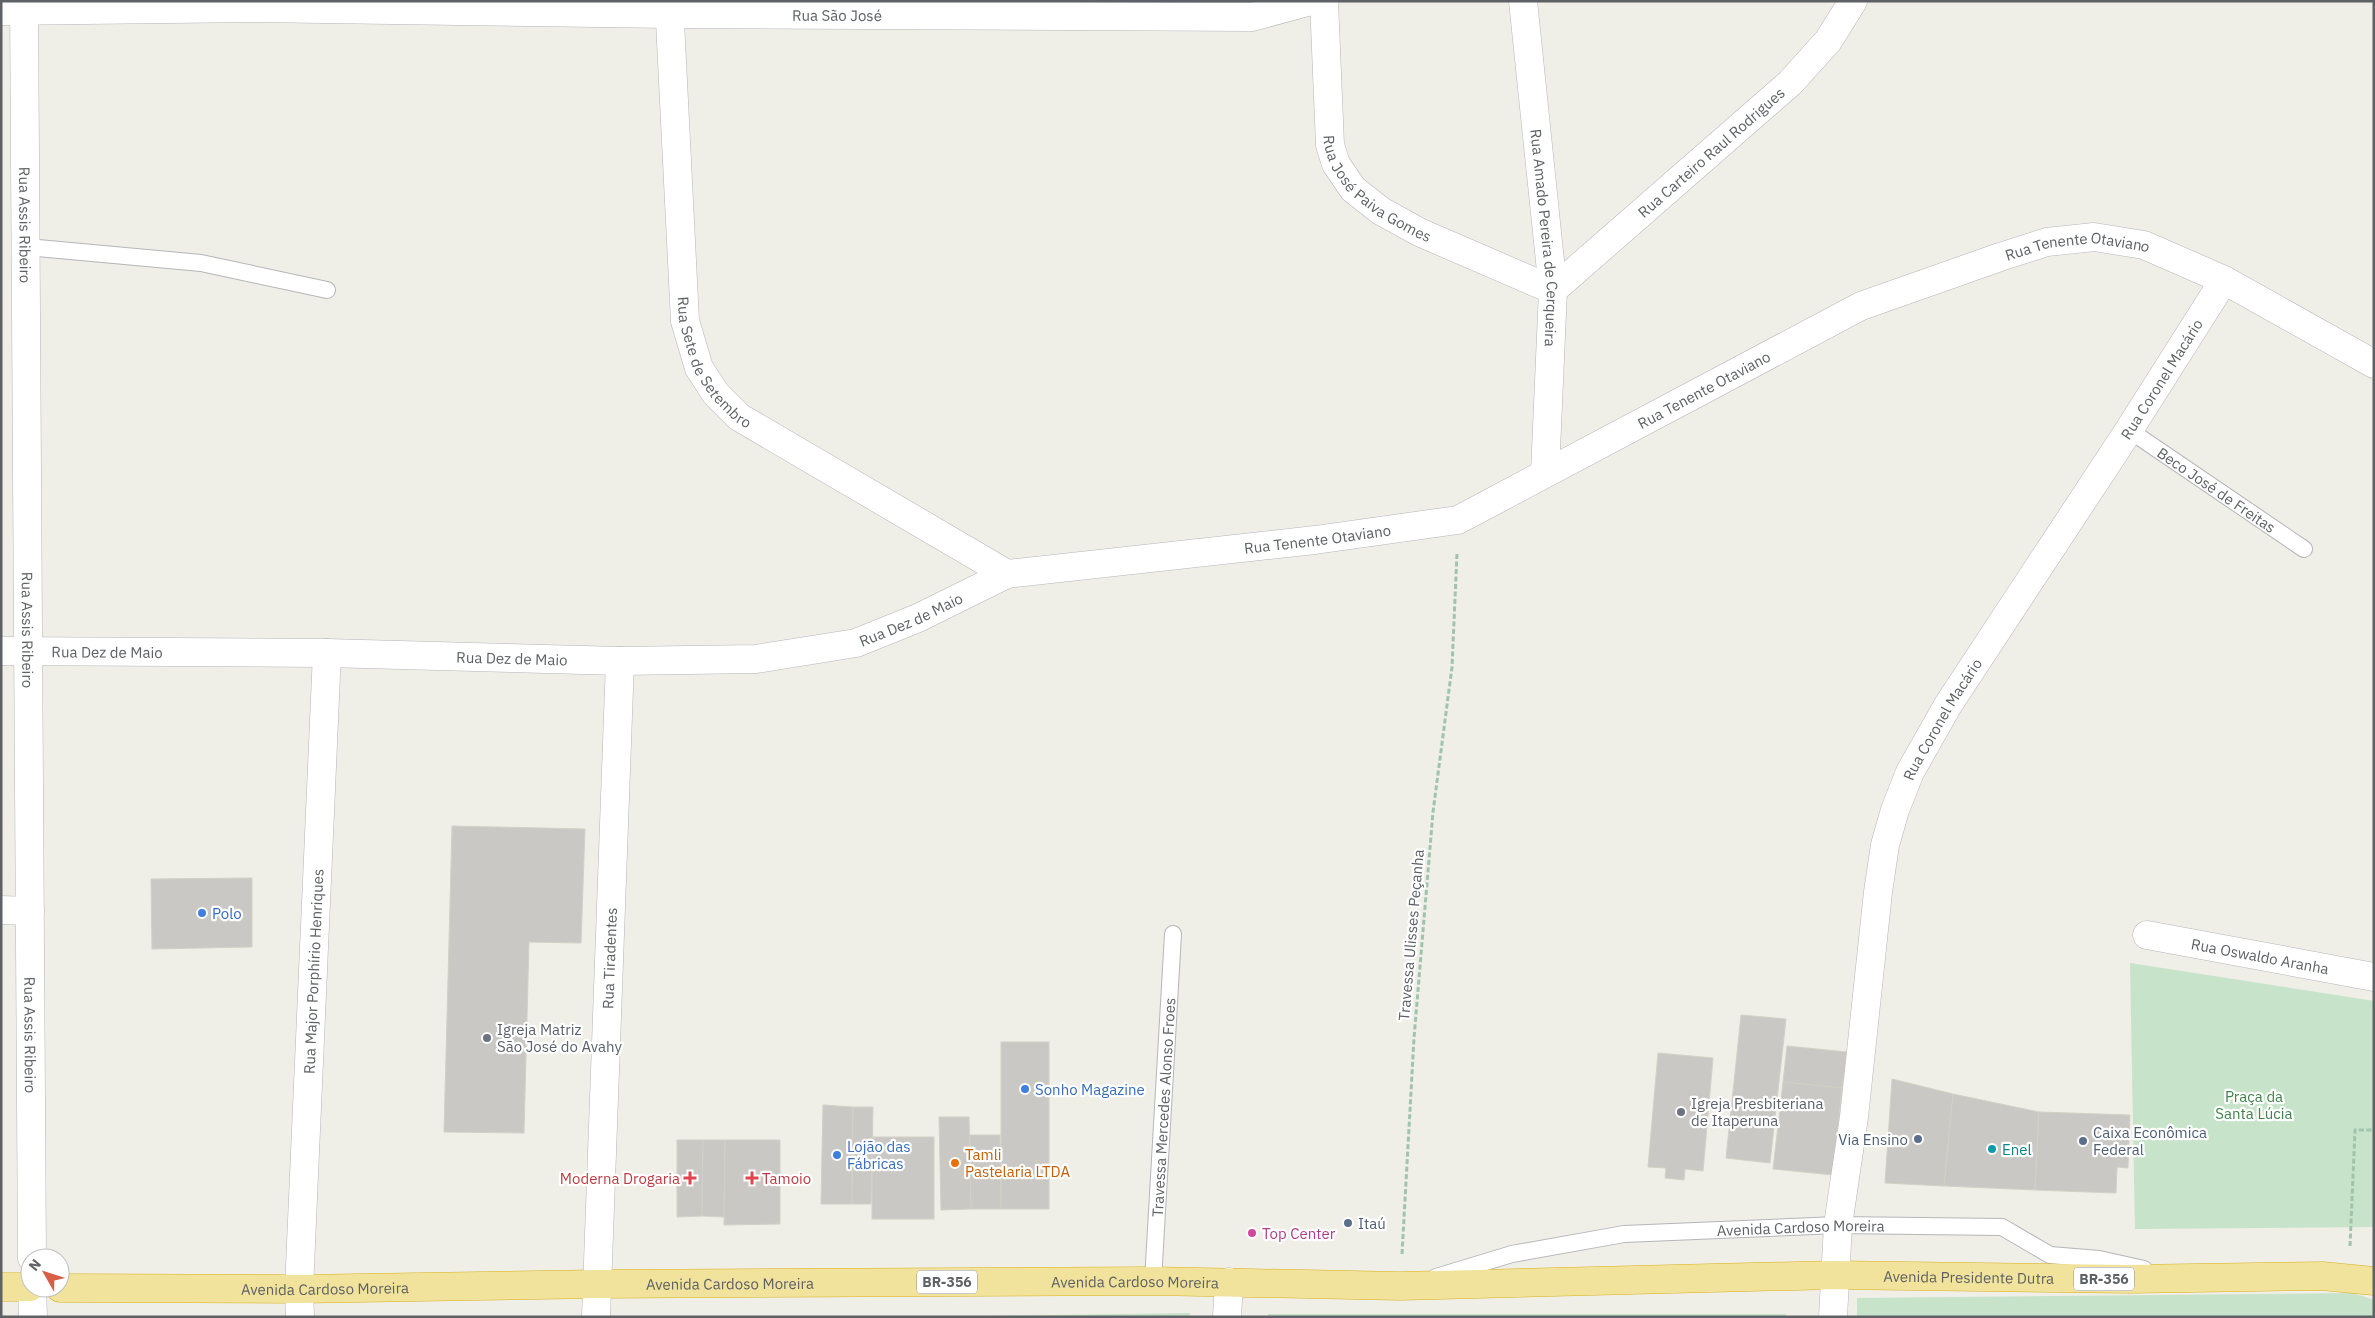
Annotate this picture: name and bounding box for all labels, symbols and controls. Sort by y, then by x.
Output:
street label: Rua São José [792,5,882,25]
street label: Rua Carteiro Raul Rodrigues [1634,83,1788,221]
street label: Rua Amado Pereira de Cerqueira [1527,128,1562,347]
street label: Rua José Paiva Gomes [1320,135,1434,246]
street label: Rua Assis Ribeiro [16,167,35,283]
street label: Rua Tenente Otaviano [2002,227,2153,264]
street label: Rua Sete de Setembro [674,296,755,432]
street label: Rua Coronel Macário [2116,315,2207,443]
street label: Rua Tenente Otaviano [1634,346,1773,433]
street label: Beco José de Freitas [2154,443,2280,537]
street label: Rua Tenente Otaviano [1243,520,1392,557]
street label: Rua Assis Ribeiro [18,572,38,688]
street label: Rua Dez de Maio [856,588,966,650]
street label: Rua Dez de Maio [51,642,163,661]
street label: Rua Dez de Maio [456,647,568,669]
street label: Rua Coronel Macário [1898,655,1986,783]
street label: Travessa Ulisses Peçanha [1394,848,1428,1022]
street label: Rua Major Porphírio Henriques [299,868,327,1074]
place label: Polo [212,904,242,923]
marker: Polo [196,907,208,919]
street label: Rua Tiradentes [598,907,620,1009]
street label: Rua Oswaldo Aranha [2190,934,2331,978]
street label: Rua Assis Ribeiro [21,977,40,1093]
street label: Travessa Mercedes Alonso Froes [1147,997,1179,1217]
place label: Igreja Matriz São José do Avahy [497,1020,622,1056]
marker: Igreja Matriz São José do Avahy [481,1032,493,1044]
place label: Sonho Magazine [1035,1080,1145,1099]
marker: Sonho Magazine [1019,1083,1031,1095]
park label: Praça da Santa Lúcia [2215,1087,2293,1123]
place label: Igreja Presbiteriana de Itaperuna [1691,1094,1823,1130]
marker: Igreja Presbiteriana de Itaperuna [1675,1106,1687,1118]
place label: Caixa Econômica Federal [2093,1123,2207,1159]
place label: Via Ensino [1838,1130,1908,1149]
marker: Via Ensino [1912,1133,1924,1145]
marker: Caixa Econômica Federal [2077,1135,2089,1147]
place label: Lojão das Fábricas [847,1137,910,1173]
place label: Enel [2002,1140,2032,1159]
marker: Enel [1986,1143,1998,1155]
place label: Tamli Pastelaria LTDA [965,1145,1070,1181]
marker: Lojão das Fábricas [831,1149,843,1161]
marker: Tamli Pastelaria LTDA [949,1157,961,1169]
place label: Moderna Drogaria [560,1169,680,1188]
place label: Tamoio [762,1169,811,1188]
marker: Moderna Drogaria [684,1172,696,1184]
marker: Tamoio [746,1172,758,1184]
place label: Itaú [1358,1214,1386,1233]
street label: Avenida Cardoso Moreira [1716,1215,1885,1240]
marker: Itaú [1342,1217,1354,1229]
place label: Top Center [1262,1224,1336,1243]
marker: Top Center [1246,1227,1258,1239]
north arrow [20,1248,70,1298]
text: N [25,1255,45,1274]
street label: Avenida Presidente Dutra [1883,1266,2054,1287]
road number: BR-356 [2074,1268,2134,1290]
road number: BR-356 [917,1270,977,1294]
street label: Avenida Cardoso Moreira [1051,1271,1219,1292]
street label: Avenida Cardoso Moreira [646,1273,814,1293]
street label: Avenida Cardoso Moreira [241,1278,409,1299]

